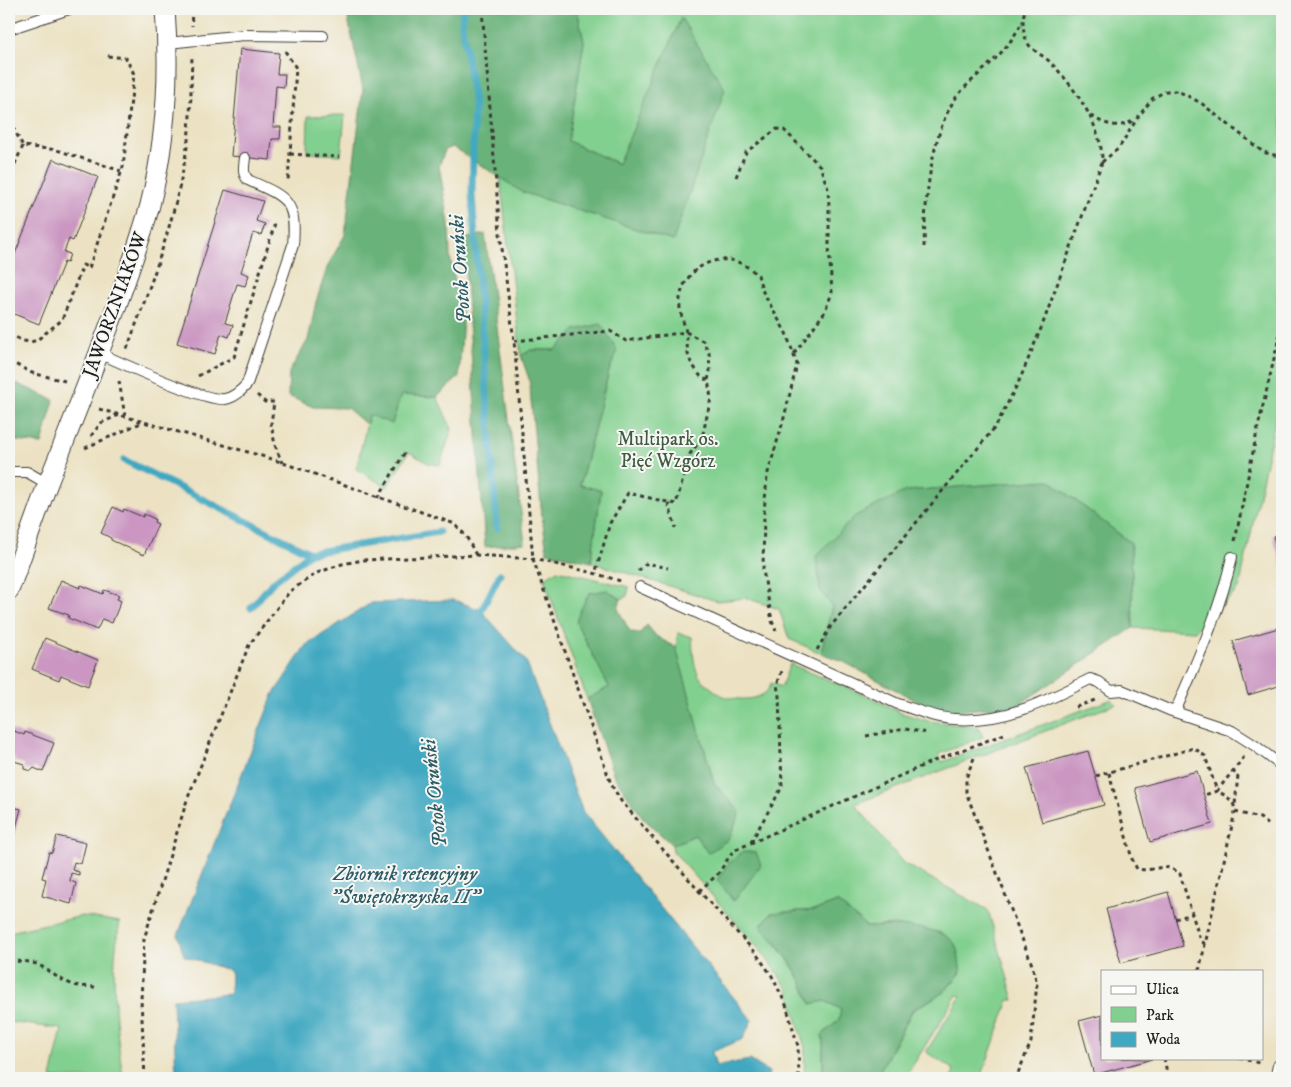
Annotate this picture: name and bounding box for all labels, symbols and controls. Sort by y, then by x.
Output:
water label: Potok Oruński [445,212,477,324]
street label: JAWORZNIAKÓW [75,228,152,383]
park label: Multipark os. Pięć Wzgórz [617,428,719,473]
water label: Potok Oruński [417,736,453,848]
water label: Zbiornik retencyjny "Świętokrzyska II" [330,862,483,910]
legend [1101,970,1264,1060]
text: Ulica [1146,980,1179,999]
text: Park [1146,1006,1175,1025]
text: Woda [1145,1030,1181,1049]

